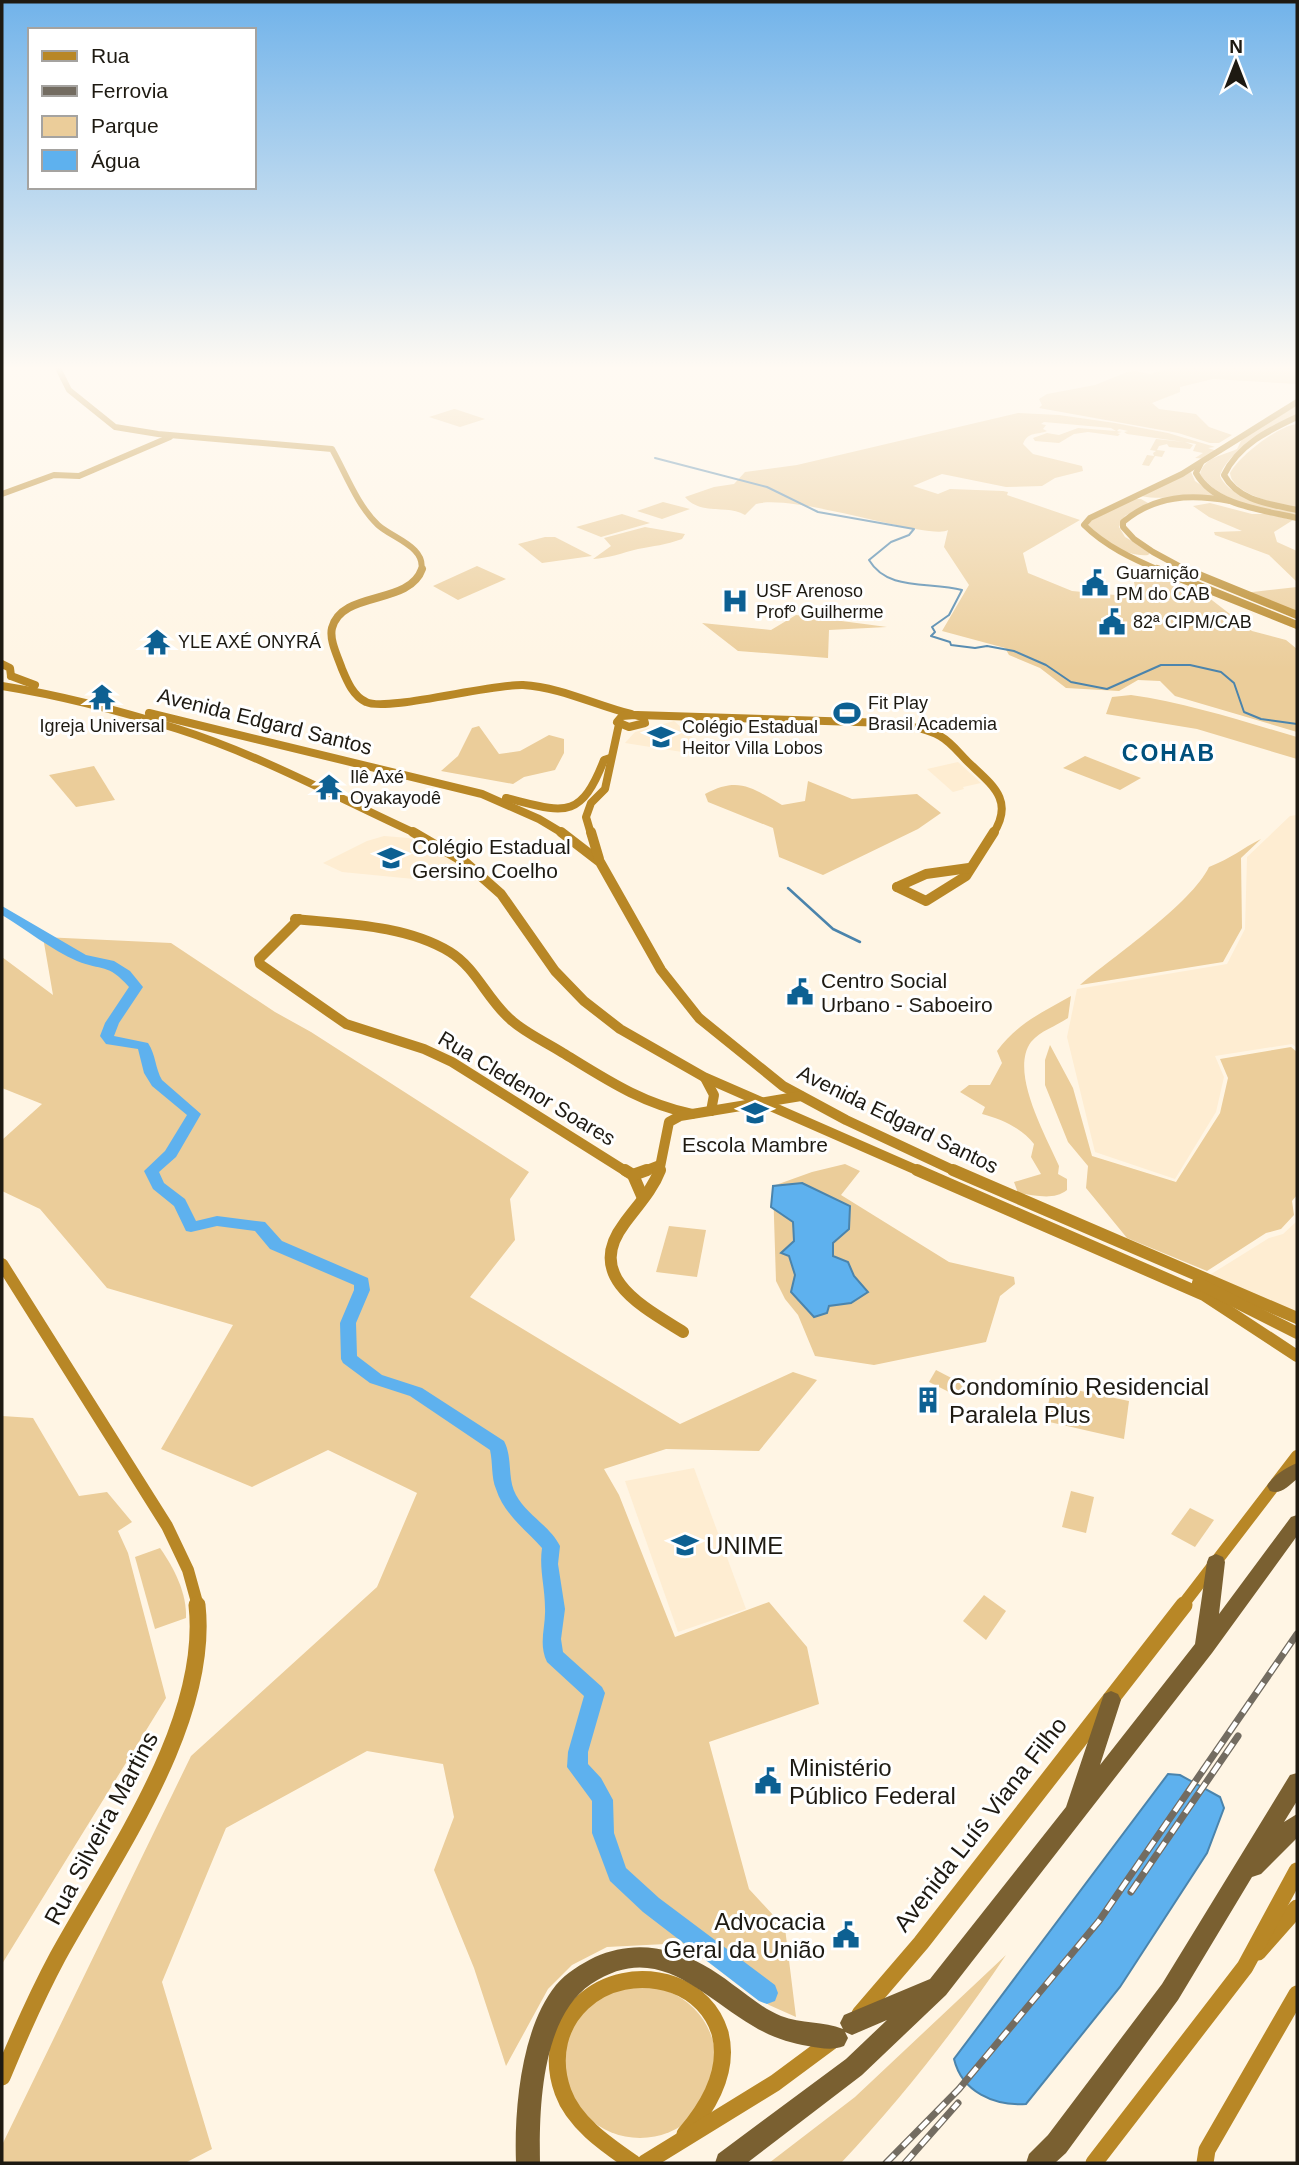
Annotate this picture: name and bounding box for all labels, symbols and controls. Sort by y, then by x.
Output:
legend [28,28,256,189]
north arrow [1201,28,1271,98]
text: N [1229,36,1243,57]
text: Rua [91,44,130,67]
text: Ferrovia [91,79,168,102]
text: Parque [91,114,159,137]
text: Água [91,149,140,172]
place label: Guarnição PM do CAB [1116,563,1210,604]
public building icon: Guarnição PM do CAB [1080,568,1110,598]
place label: USF Arenoso Profº Guilherme [756,581,884,622]
hospital icon: USF Arenoso Profº Guilherme [720,586,750,616]
public building icon: 82ª CIPM/CAB [1097,607,1127,637]
place label: 82ª CIPM/CAB [1133,612,1252,632]
temple icon: YLE AXÉ ONYRÁ [142,627,172,657]
place label: YLE AXÉ ONYRÁ [178,632,321,652]
temple icon: Igreja Universal [87,682,117,712]
street label: Avenida Edgard Santos [155,683,375,759]
place label: Fit Play Brasil Academia [868,693,998,734]
sports icon: Fit Play Brasil Academia [832,698,862,728]
place label: Igreja Universal [39,716,165,736]
place label: Colégio Estadual Heitor Villa Lobos [682,717,823,758]
school or university icon: Colégio Estadual Heitor Villa Lobos [646,722,676,752]
district label: COHAB [1122,740,1216,766]
place label: Ilê Axé Oyakayodê [350,767,441,808]
temple icon: Ilê Axé Oyakayodê [314,772,344,802]
place label: Colégio Estadual Gersino Coelho [412,835,571,882]
school or university icon: Colégio Estadual Gersino Coelho [376,843,406,873]
place label: Centro Social Urbano - Saboeiro [821,969,993,1016]
public building icon: Centro Social Urbano - Saboeiro [785,977,815,1007]
street label: Rua Cledenor Soares [435,1026,619,1150]
street label: Avenida Edgard Santos [794,1060,1002,1178]
school or university icon: Escola Mambre [740,1098,770,1128]
place label: Escola Mambre [682,1133,828,1156]
place label: Condomínio Residencial Paralela Plus [949,1373,1209,1428]
building icon: Condomínio Residencial Paralela Plus [913,1385,943,1415]
school or university icon: UNIME [670,1530,700,1560]
place label: UNIME [706,1532,783,1559]
street label: Avenida Luís Viana Filho [888,1711,1072,1937]
street label: Rua Silveira Martins [39,1727,163,1929]
place label: Ministério Público Federal [789,1754,956,1809]
public building icon: Ministério Público Federal [753,1766,783,1796]
place label: Advocacia Geral da União [664,1908,826,1963]
public building icon: Advocacia Geral da União [831,1920,861,1950]

